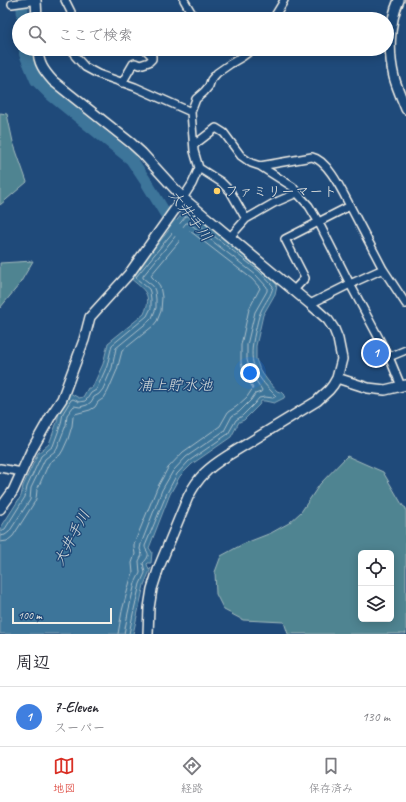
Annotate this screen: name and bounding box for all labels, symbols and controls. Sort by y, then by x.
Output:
search box [12,12,394,56]
icon: search [26,23,48,45]
text: ここで検索 [58,26,133,45]
place label: ファミリーマート [225,183,337,200]
water label: 大井手川 [164,186,216,246]
marker: ファミリーマート [212,186,222,196]
pin: 1 [363,338,389,368]
your location [240,363,260,383]
water label: 浦上貯水池 [137,376,213,395]
water label: 大井手川 [50,507,94,569]
map controls [358,550,394,622]
button: locate [358,550,394,586]
button: layers [358,586,394,622]
scale bar [12,606,112,625]
text: 100 m [18,608,42,622]
text: 周辺 [16,652,50,673]
text: 7-Eleven [54,698,98,717]
text: 1 [26,709,32,725]
text: 130 m [362,709,390,725]
text: スーパー [54,720,105,736]
tab: 地図 [53,755,75,795]
tab: 経路 [181,755,203,795]
tab: 保存済み [309,755,353,795]

